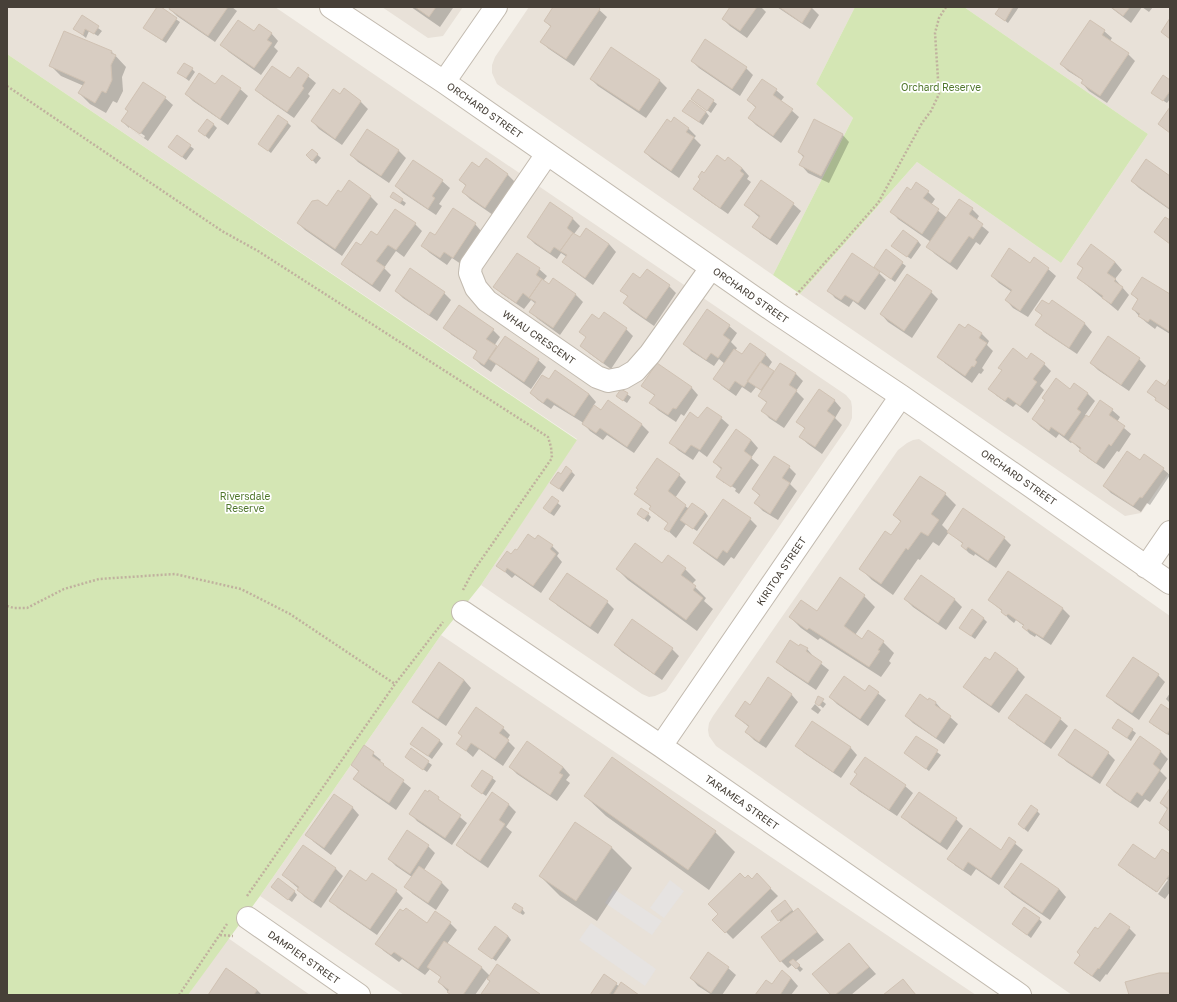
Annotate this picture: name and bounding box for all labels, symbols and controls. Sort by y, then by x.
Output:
street label: ORCHARD STREET [445,79,525,141]
park label: Orchard Reserve [901,81,981,93]
street label: ORCHARD STREET [711,264,791,326]
street label: WHAU CRESCENT [500,307,578,367]
street label: ORCHARD STREET [979,446,1059,508]
park label: Riversdale Reserve [220,490,270,514]
street label: KIRITOA STREET [754,534,808,608]
street label: TARAMEA STREET [703,772,781,832]
street label: DAMPIER STREET [266,928,342,986]

